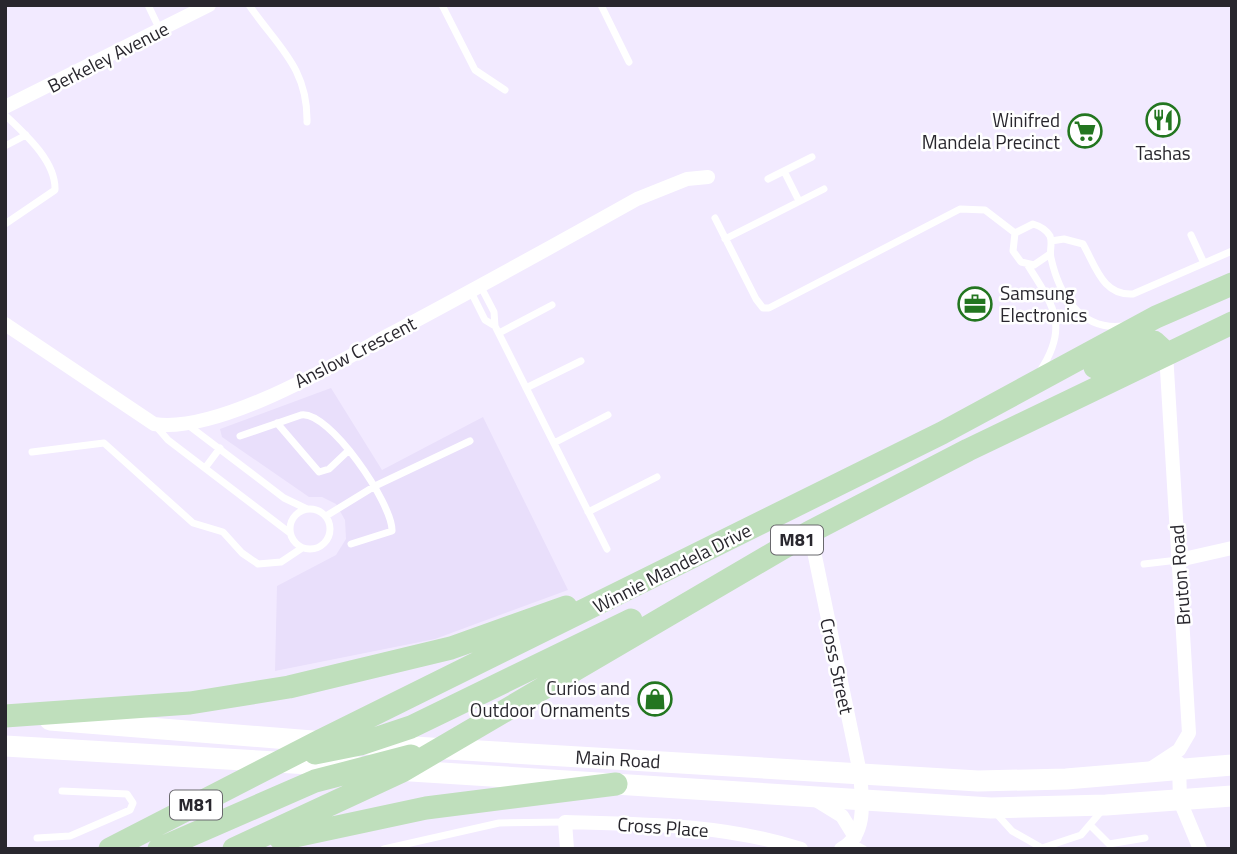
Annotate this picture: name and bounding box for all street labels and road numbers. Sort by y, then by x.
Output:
street label: Berkeley Avenue [42,13,174,100]
street label: Anslow Crescent [289,308,421,395]
street label: Winnie Mandela Drive [588,515,756,620]
street label: Bruton Road [1162,524,1197,626]
road number: M81 [771,526,823,554]
street label: Cross Street [813,615,862,717]
street label: Main Road [575,742,661,775]
road number: M81 [170,790,222,820]
street label: Cross Place [616,809,710,844]

